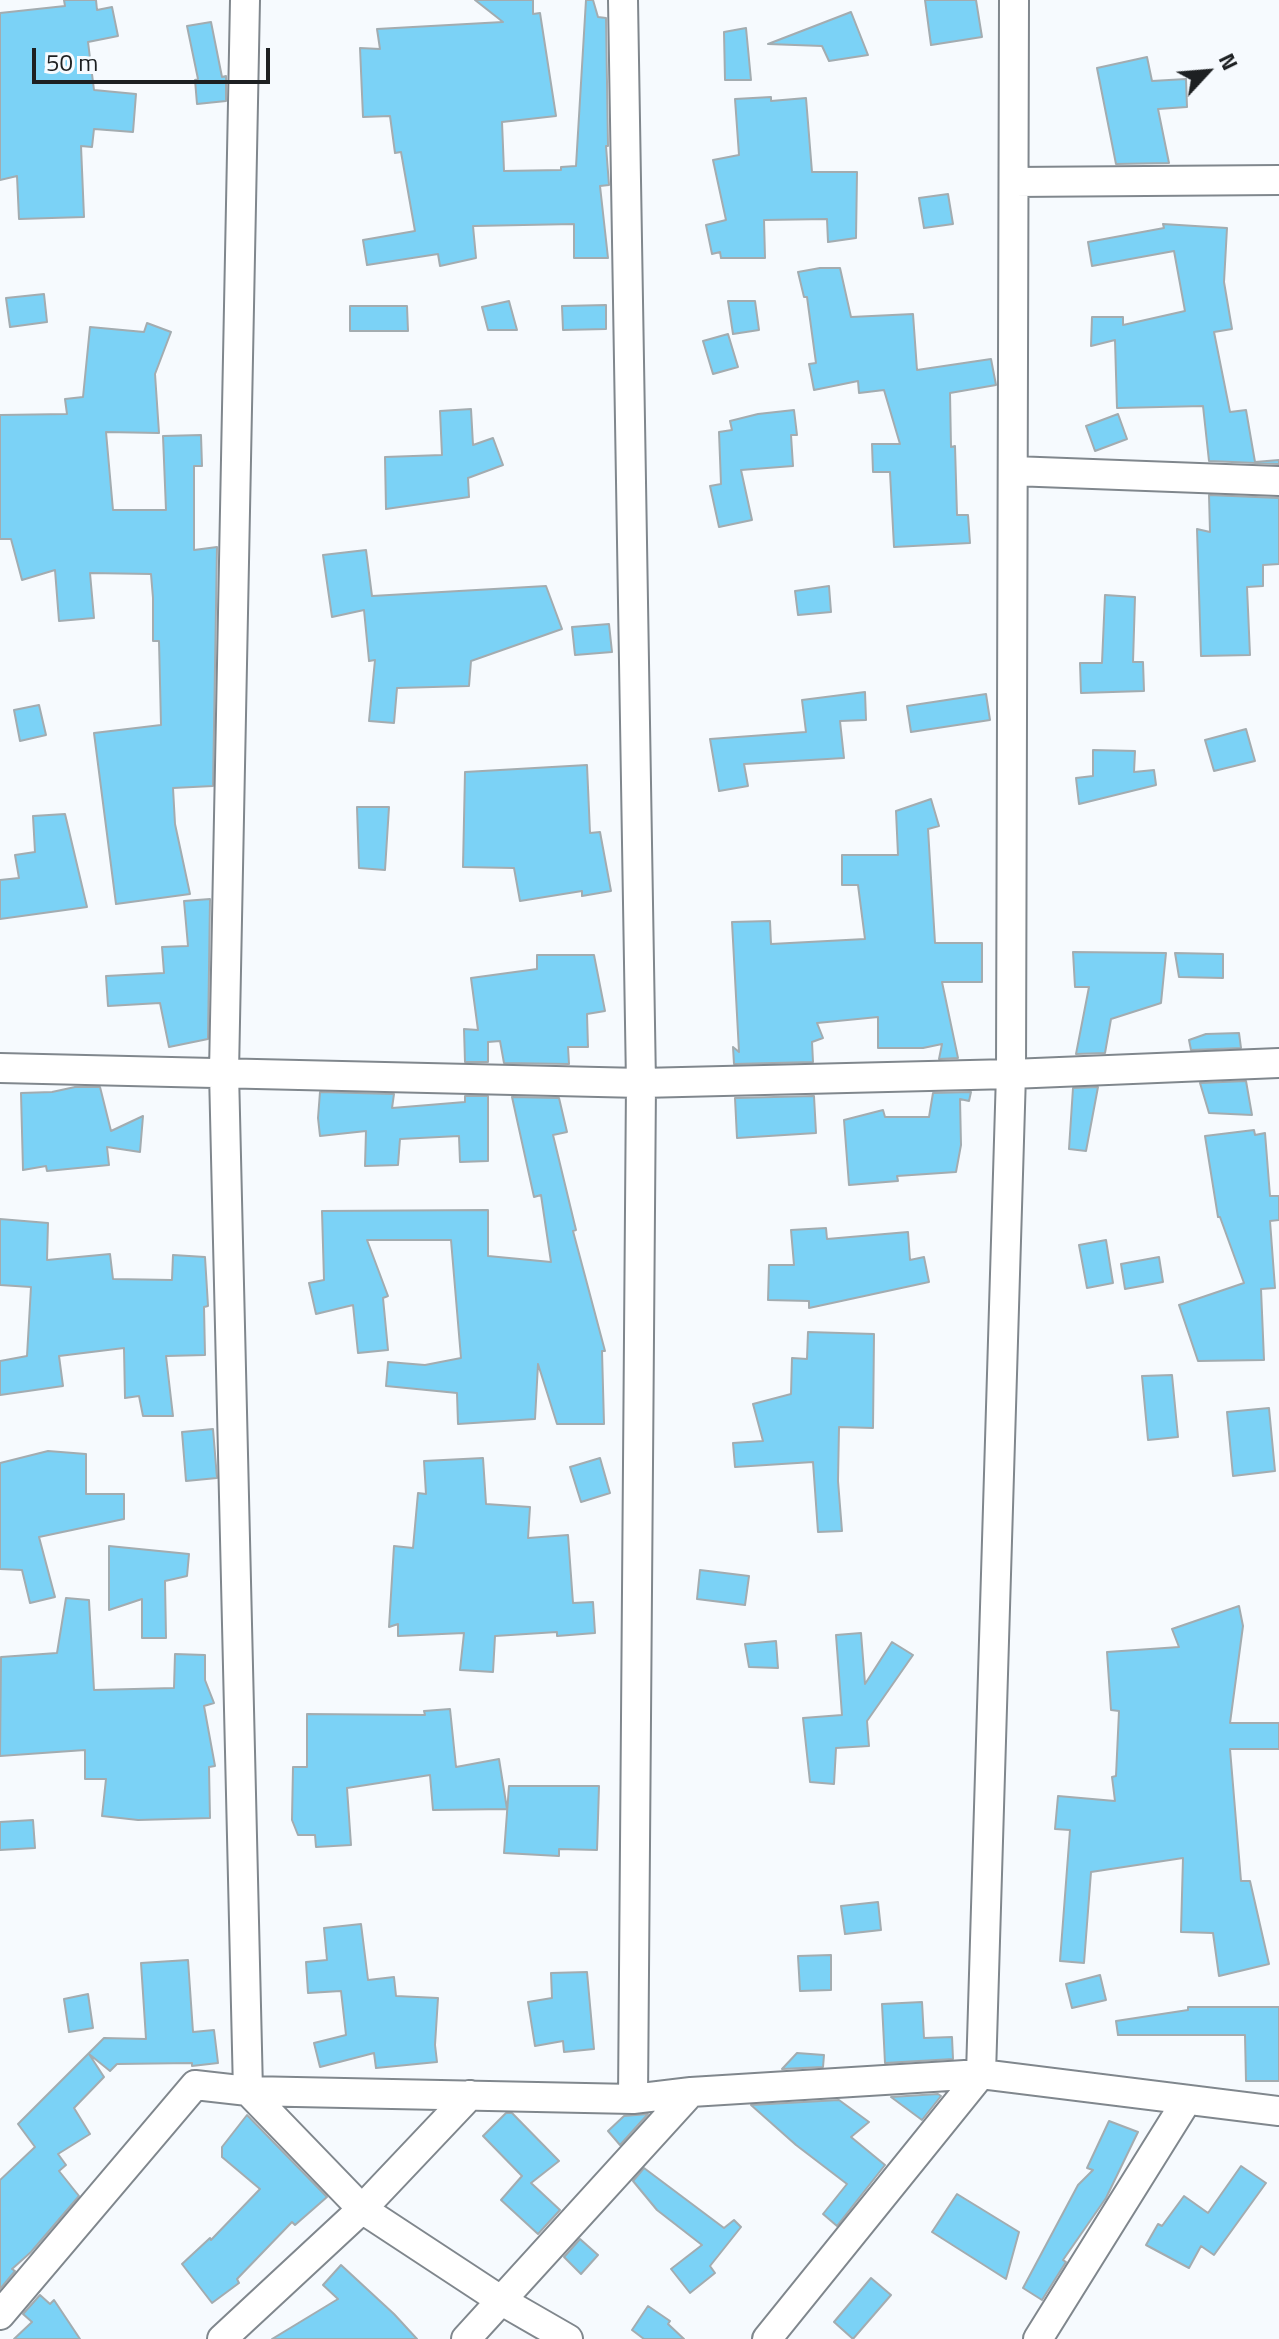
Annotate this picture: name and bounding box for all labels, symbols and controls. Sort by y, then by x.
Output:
scale bar [36,32,274,82]
north arrow [1167,32,1247,112]
text: 50 m [46,44,98,80]
text: N [1210,47,1247,76]

